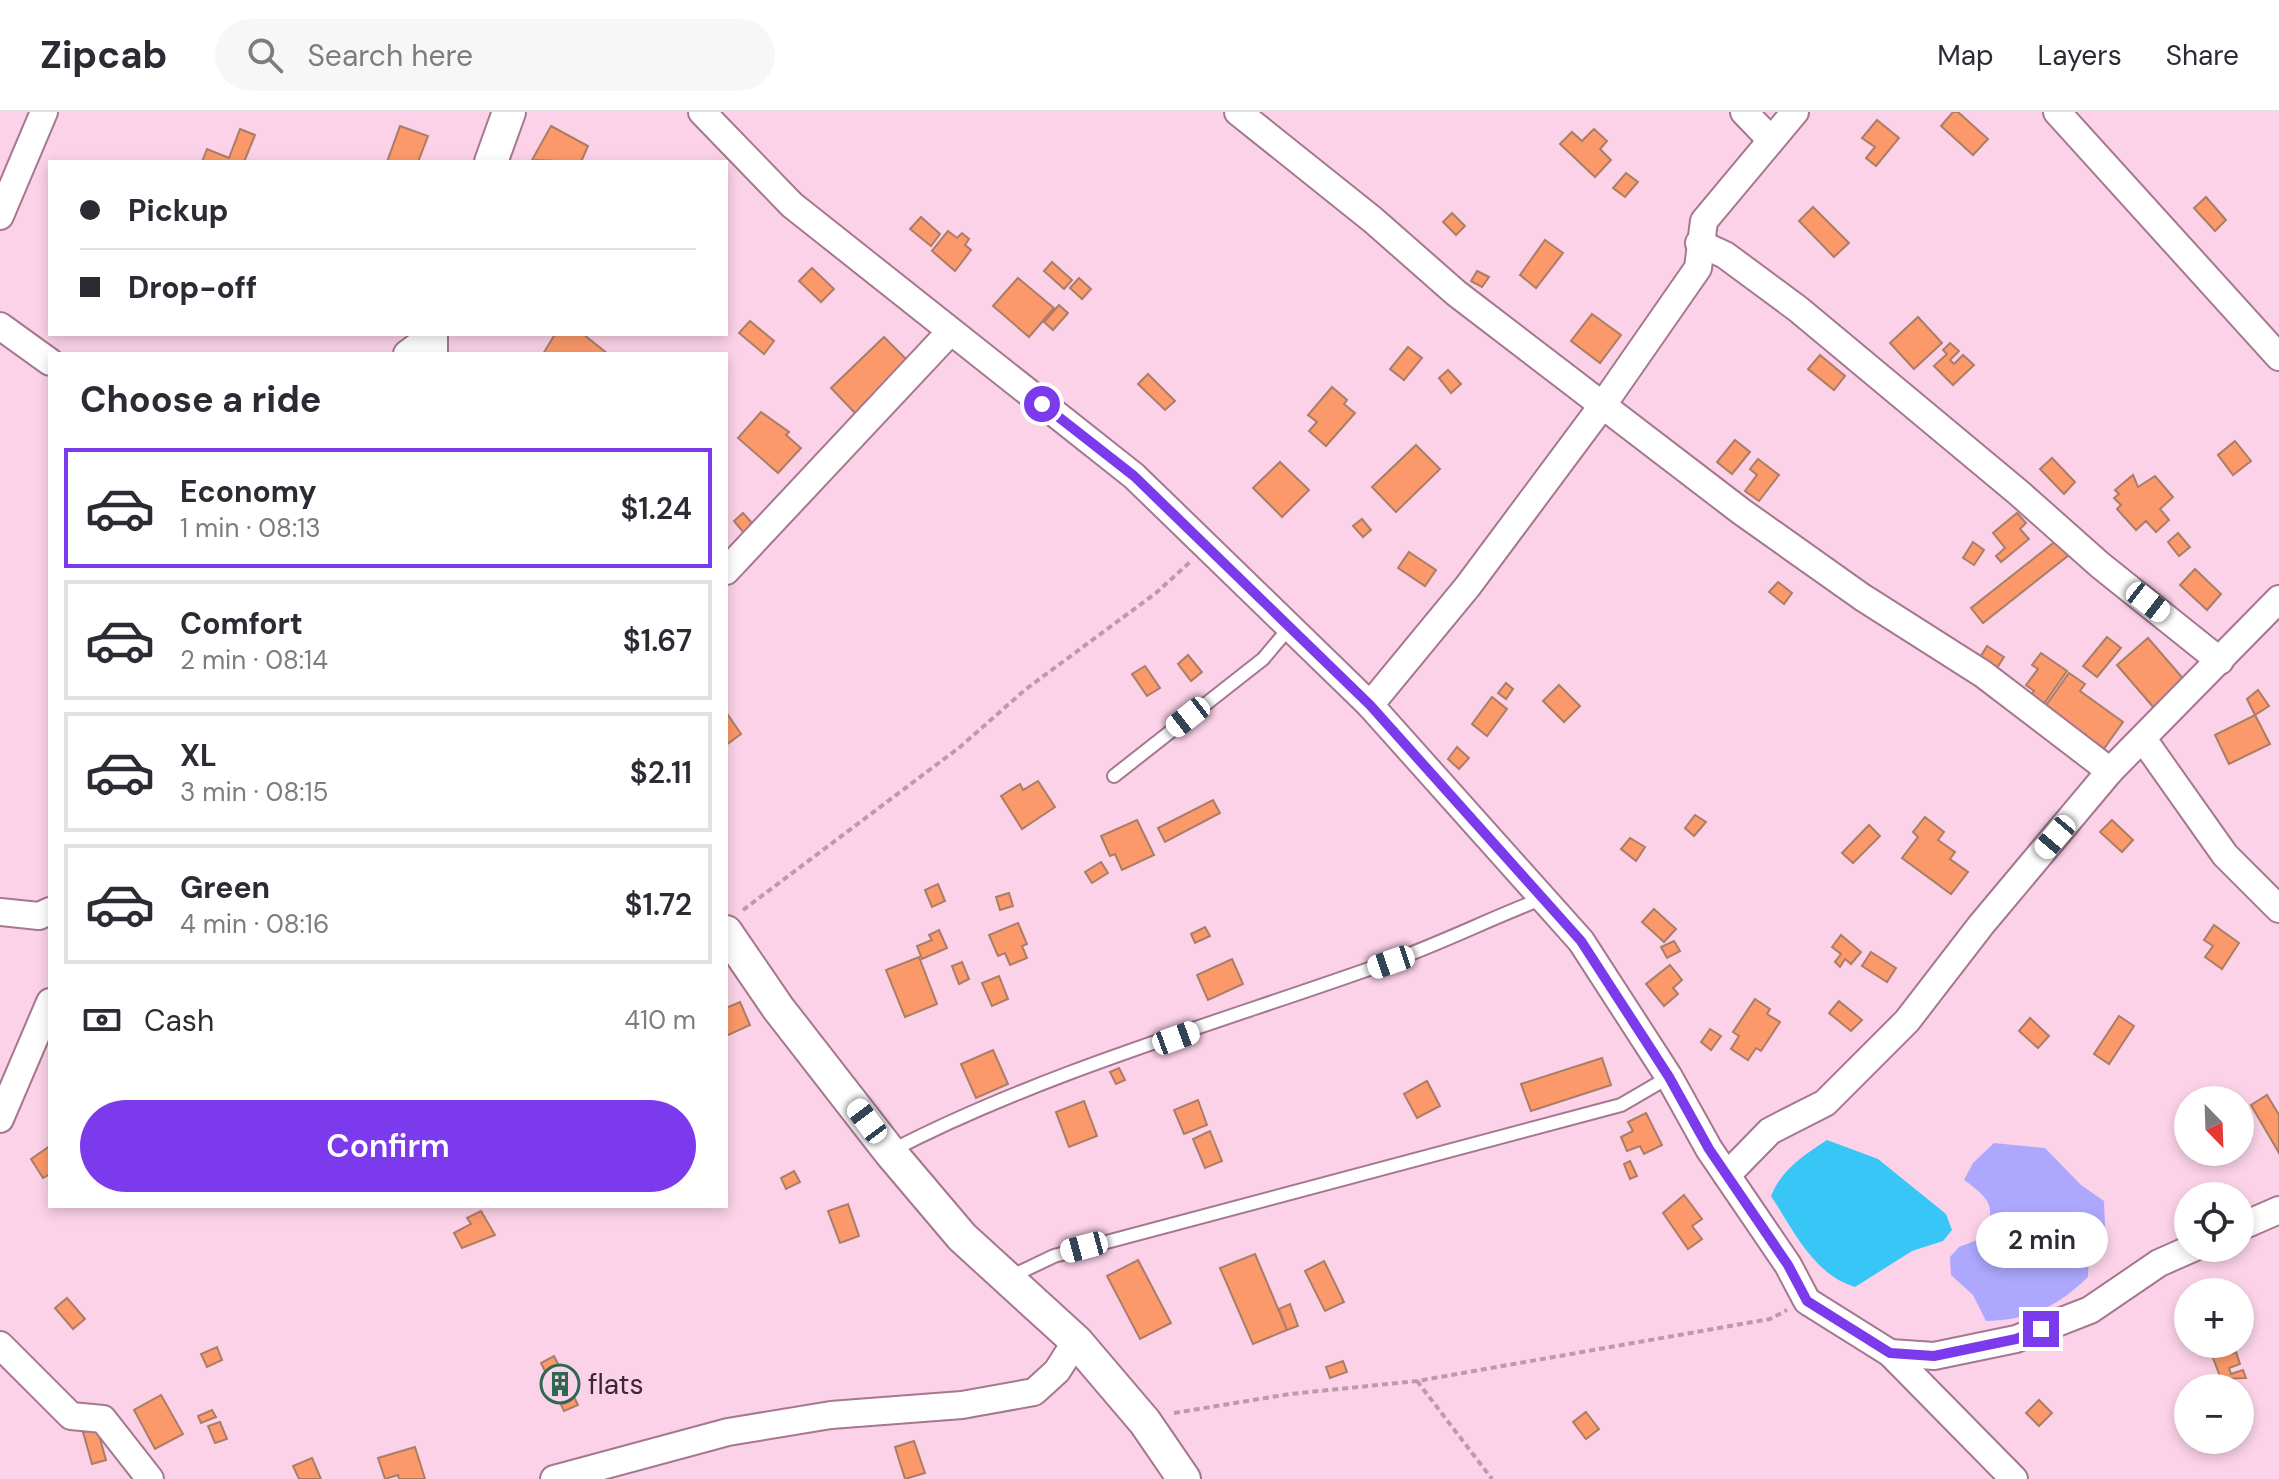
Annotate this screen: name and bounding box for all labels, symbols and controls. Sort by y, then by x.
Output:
search box [215,19,775,91]
text: Zipcab [40,30,167,80]
icon: search [243,33,287,77]
text: Search here [307,36,473,75]
text: Map [1937,37,1994,74]
text: Layers [2038,37,2122,74]
text: Share [2166,37,2239,74]
text: Pickup [128,191,228,230]
text: Drop-off [128,268,257,307]
text: Choose a ride [80,376,321,423]
route start [1024,386,1060,422]
icon: car [84,472,156,544]
text: Economy [180,472,317,511]
text: $1.24 [620,489,692,528]
text: 1 min · 08:13 [180,511,321,545]
car [2122,578,2174,626]
icon: car [84,604,156,676]
text: Comfort [180,604,303,643]
text: $1.67 [623,621,692,660]
text: 2 min · 08:14 [180,643,328,677]
car [1162,693,1214,741]
icon: car [84,736,156,808]
text: XL [180,736,217,775]
text: $2.11 [630,753,692,792]
text: 3 min · 08:15 [180,775,328,809]
car [2030,811,2080,863]
icon: car [84,868,156,940]
text: Green [180,868,270,907]
text: $1.72 [625,885,692,924]
text: 4 min · 08:16 [180,907,329,941]
car [1364,943,1418,981]
icon: cash [80,998,124,1042]
text: Cash [144,1001,214,1040]
text: 410 m [624,1003,696,1037]
car [1149,1019,1203,1057]
north arrow [2174,1086,2254,1166]
map controls [2174,1086,2254,1454]
car [843,1095,891,1147]
button: Confirm [80,1100,696,1192]
button: locate [2174,1182,2254,1262]
callout: 2 min [1975,1213,2107,1269]
text: 2 min [2008,1223,2076,1257]
car [1058,1229,1110,1265]
button: + [2174,1278,2254,1358]
route end [2023,1311,2059,1347]
building icon: flats [539,1363,581,1405]
place label: flats [588,1366,644,1403]
button: − [2174,1374,2254,1454]

